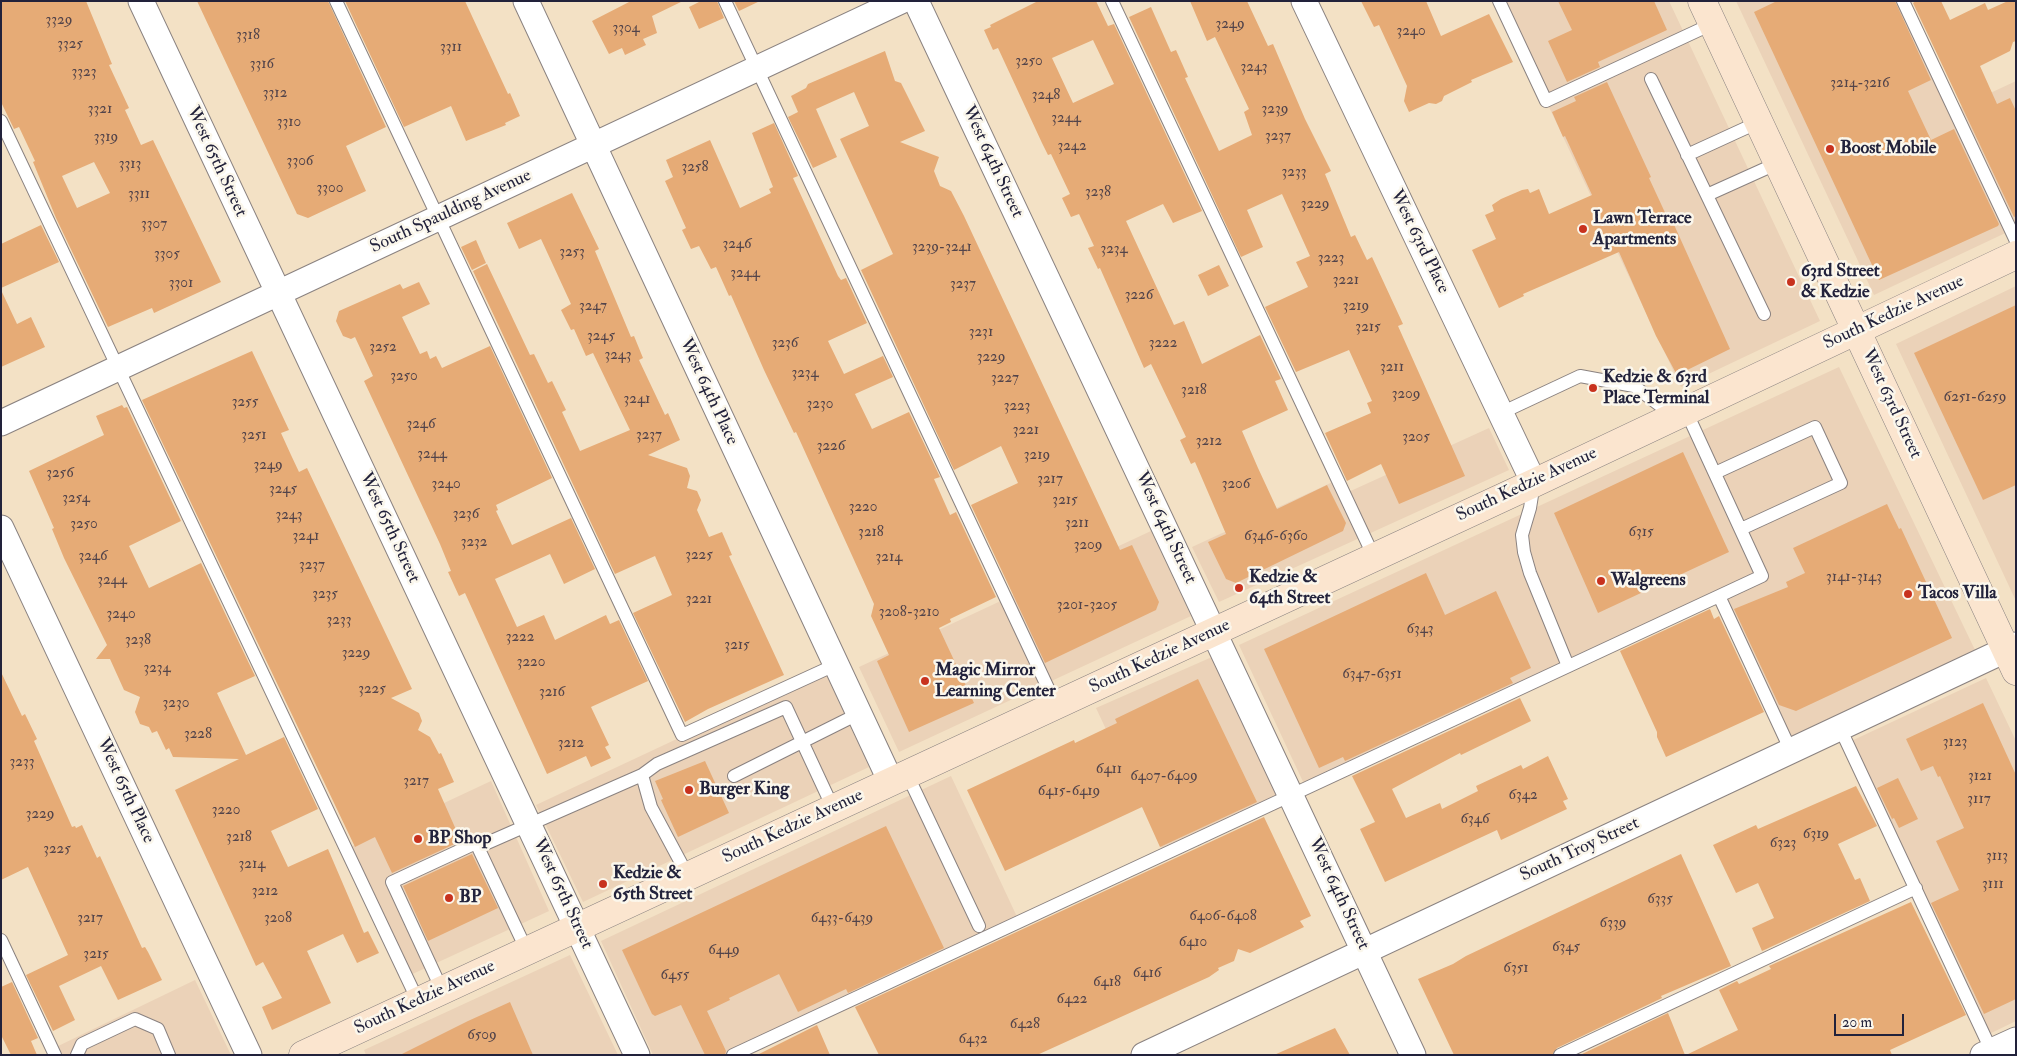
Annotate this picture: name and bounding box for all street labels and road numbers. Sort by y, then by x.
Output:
street label: West 64th Street [957,102,1027,222]
street label: West 65th Street [181,103,251,221]
street label: South Spaulding Avenue [367,165,535,259]
street label: West 63rd Place [1385,187,1453,297]
street label: South Kedzie Avenue [1820,271,1968,355]
street label: West 64th Place [674,335,742,449]
street label: West 63rd Street [1856,346,1926,462]
street label: South Kedzie Avenue [1453,443,1601,527]
street label: West 64th Street [1130,468,1200,588]
street label: West 65th Street [354,469,424,587]
street label: South Kedzie Avenue [1086,615,1234,699]
street label: West 65th Place [91,735,159,847]
street label: South Kedzie Avenue [719,785,867,869]
street label: South Troy Street [1517,813,1643,887]
street label: West 64th Street [1303,834,1373,954]
street label: West 65th Street [527,835,597,953]
street label: South Kedzie Avenue [351,956,499,1040]

